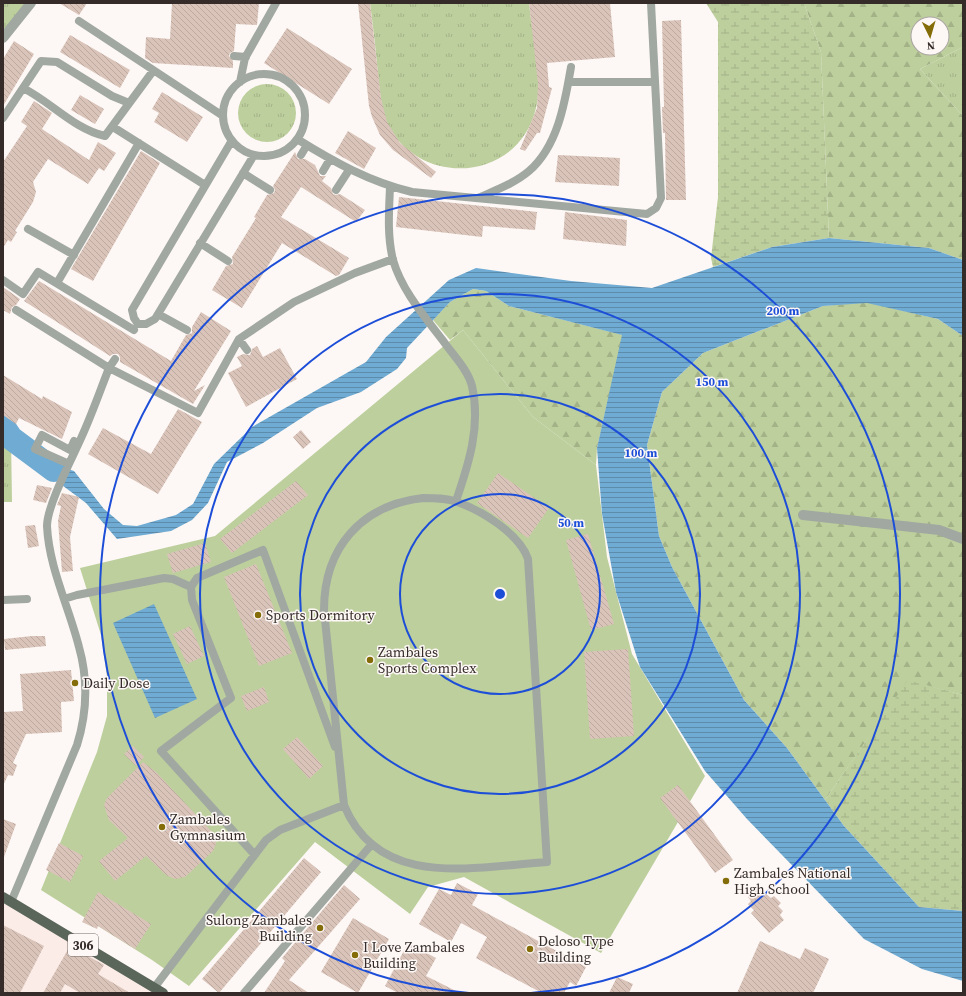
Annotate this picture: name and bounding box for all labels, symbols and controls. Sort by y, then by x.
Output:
north arrow [910,16,950,56]
text: N [926,38,935,53]
text: 200 m [767,303,800,319]
text: 150 m [696,374,729,390]
text: 100 m [625,445,658,461]
text: 50 m [558,515,584,531]
centre of rings [493,587,507,601]
place label: Sports Dormitory [266,605,376,625]
marker: Sports Dormitory [253,610,263,620]
place label: Zambales Sports Complex [378,642,477,678]
marker: Zambales Sports Complex [365,655,375,665]
place label: Daily Dose [83,673,150,693]
marker: Daily Dose [70,678,80,688]
place label: Zambales Gymnasium [170,809,246,845]
marker: Zambales Gymnasium [157,822,167,832]
place label: Zambales National High School [734,863,851,899]
marker: Zambales National High School [721,876,731,886]
place label: Sulong Zambales Building [206,910,312,946]
marker: Sulong Zambales Building [315,923,325,933]
place label: Deloso Type Building [538,931,614,967]
road number: 306 [68,934,98,956]
place label: I Love Zambales Building [363,937,465,973]
marker: Deloso Type Building [525,944,535,954]
marker: I Love Zambales Building [350,950,360,960]

